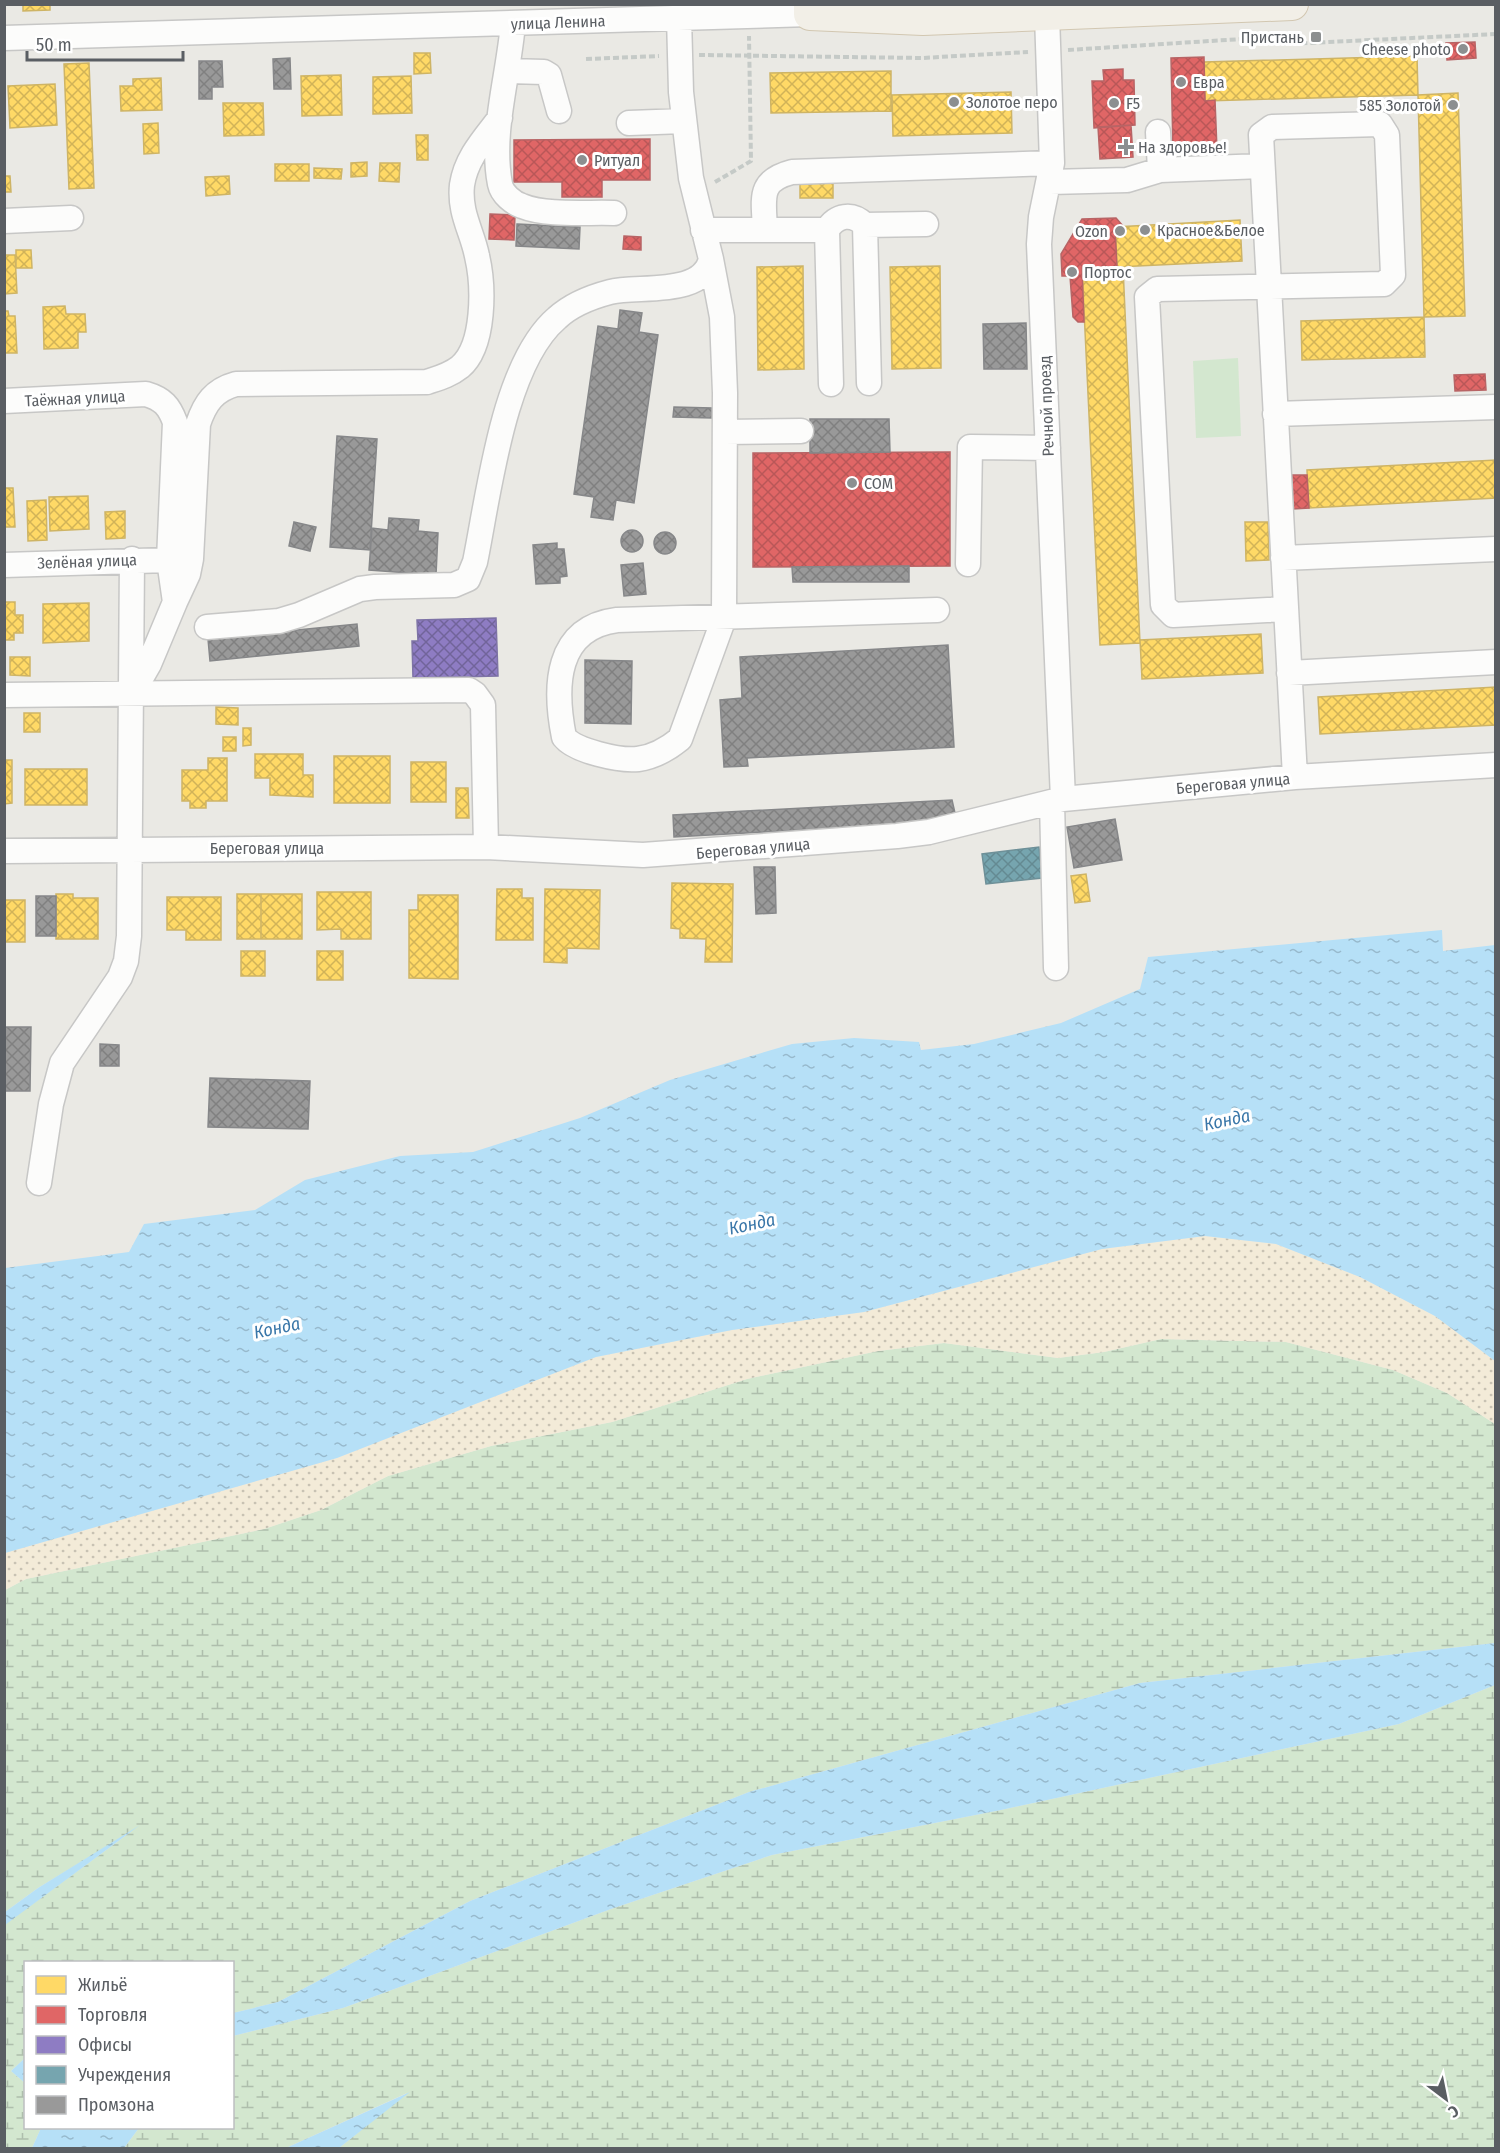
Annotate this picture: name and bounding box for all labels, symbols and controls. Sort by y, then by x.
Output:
street label: улица Ленина [510,11,606,34]
scale bar [27,24,183,62]
place label: Пристань [1241,28,1304,47]
marker: Пристань [1309,30,1323,44]
text: 50 m [36,34,72,56]
place label: Cheese photo [1362,40,1451,59]
marker: Cheese photo [1456,42,1470,56]
place label: Евра [1193,73,1225,92]
marker: Евра [1174,75,1188,89]
place label: Золотое перо [966,93,1058,112]
place label: F5 [1126,94,1140,113]
marker: Золотое перо [947,95,961,109]
marker: F5 [1107,96,1121,110]
place label: 585 Золотой [1359,96,1441,115]
marker: 585 Золотой [1446,98,1460,112]
place label: На здоровье! [1138,138,1227,157]
marker: На здоровье! [1119,140,1133,154]
place label: Ритуал [594,151,640,170]
marker: Ритуал [575,153,589,167]
place label: Красное&Белое [1157,221,1265,240]
place label: Ozon [1075,222,1108,241]
marker: Красное&Белое [1138,223,1152,237]
marker: Ozon [1113,224,1127,238]
place label: Портос [1084,263,1132,282]
marker: Портос [1065,265,1079,279]
street label: Речной проезд [1035,355,1058,457]
street label: Таёжная улица [24,386,126,411]
place label: СОМ [864,474,893,493]
marker: СОМ [845,476,859,490]
street label: Зелёная улица [37,550,137,573]
street label: Береговая улица [1175,769,1291,798]
street label: Береговая улица [695,834,811,863]
street label: Береговая улица [210,839,324,858]
water label: Конда [1202,1104,1252,1136]
water label: Конда [727,1208,777,1240]
water label: Конда [252,1312,302,1344]
legend [24,1961,234,2129]
text: Жильё [78,1974,128,1996]
text: Торговля [78,2004,147,2026]
text: Офисы [78,2034,132,2056]
text: Учреждения [77,2064,171,2086]
north arrow [1416,2069,1476,2129]
text: Промзона [78,2094,155,2116]
text: С [1445,2101,1462,2122]

